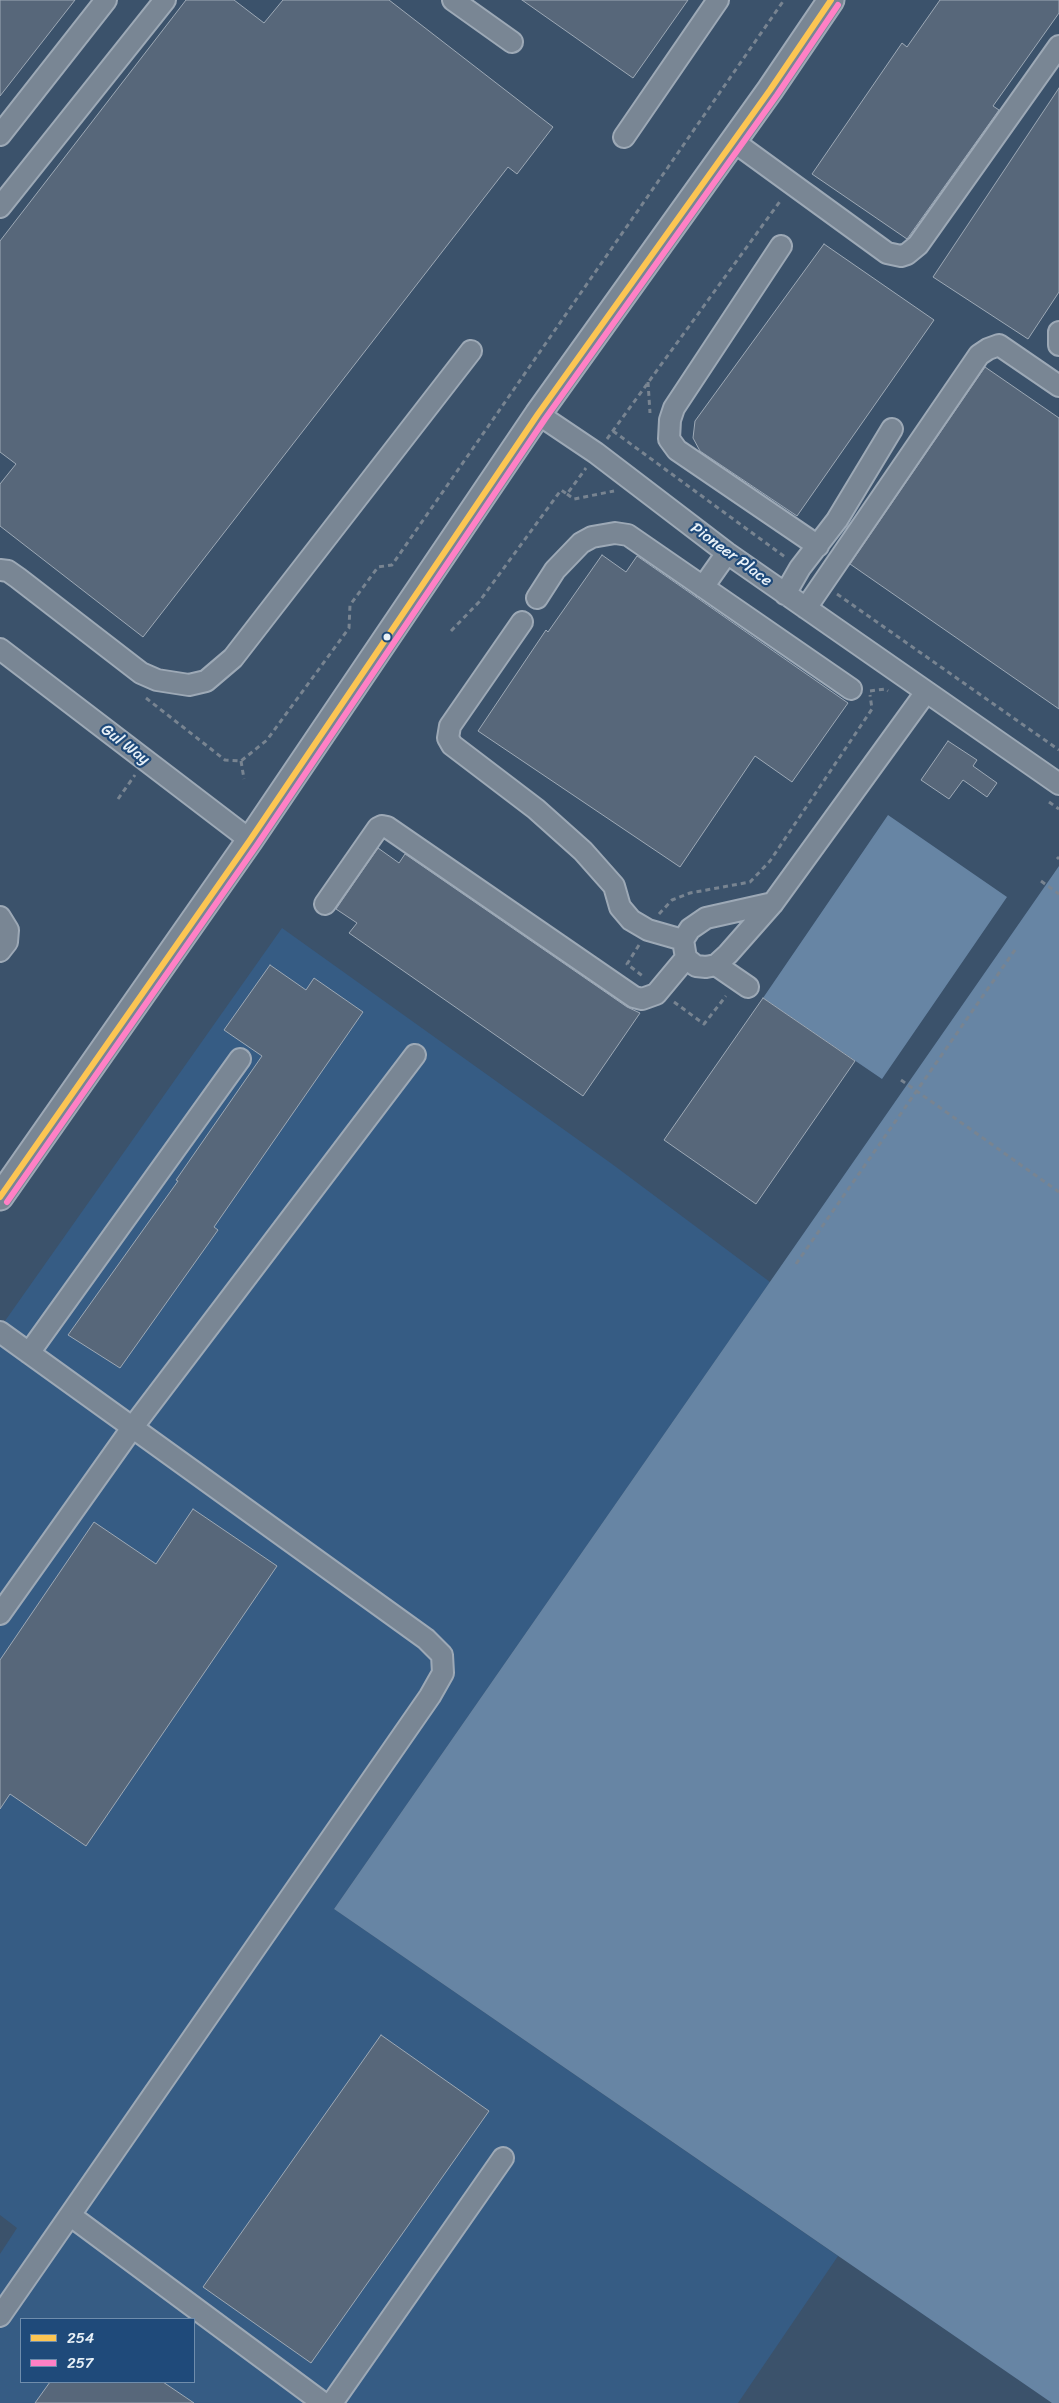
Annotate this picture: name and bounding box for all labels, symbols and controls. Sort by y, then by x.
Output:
street label: Pioneer Place [687,519,775,591]
unlabelled marker [382,632,392,642]
street label: Gul Way [97,721,153,769]
legend [20,2318,195,2383]
text: 254 [67,2325,94,2351]
text: 257 [67,2350,93,2376]

